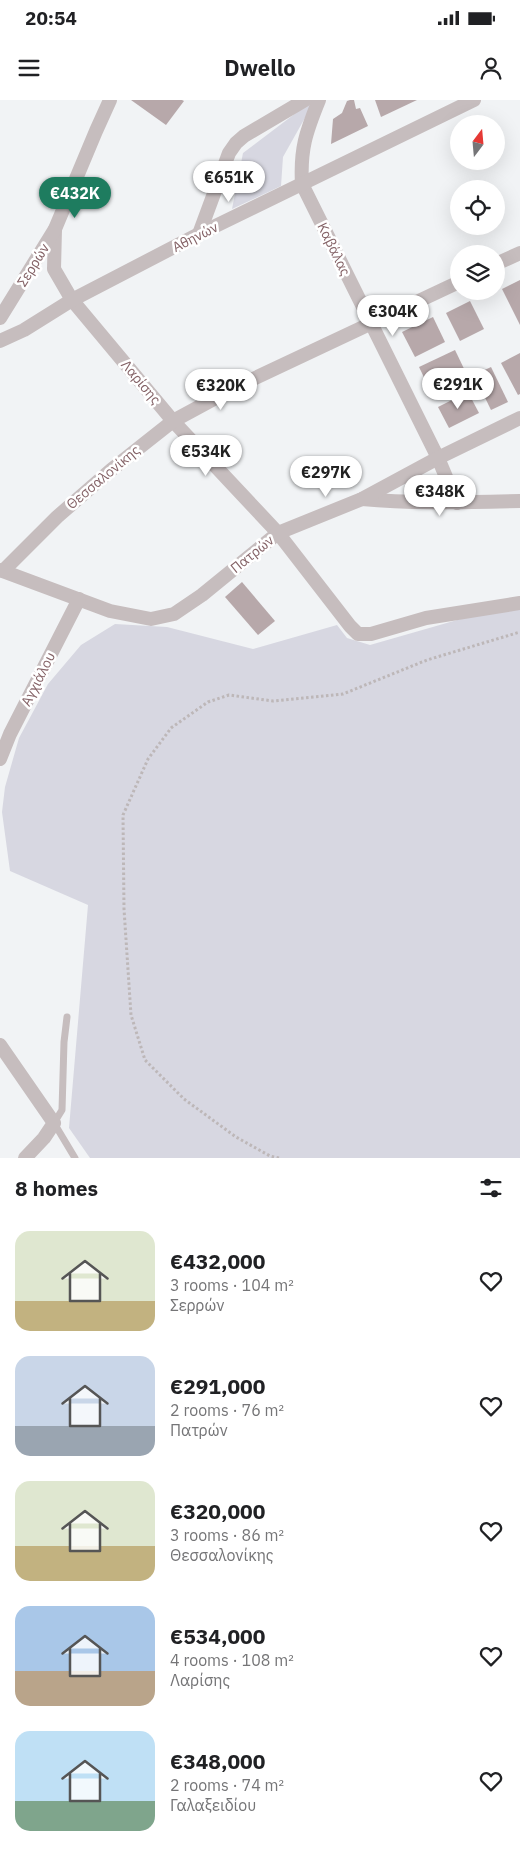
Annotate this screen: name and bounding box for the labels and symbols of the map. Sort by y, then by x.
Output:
north arrow [450,115,505,170]
pin: €651K [194,161,264,203]
pin: €432K [40,176,110,219]
street label: Αθηνών [169,218,221,256]
street label: Καβάλας [313,219,355,279]
street label: Σερρών [13,240,53,290]
pin: €304K [358,294,428,337]
street label: Λαρίσης [117,356,165,408]
pin: €320K [186,368,256,411]
pin: €291K [423,368,493,410]
pin: €534K [171,434,241,477]
street label: Θεσσαλονίκης [62,441,144,513]
pin: €297K [291,456,361,498]
pin: €348K [405,474,475,517]
street label: Πατρών [227,531,277,577]
street label: Αγχιάλου [17,649,59,709]

